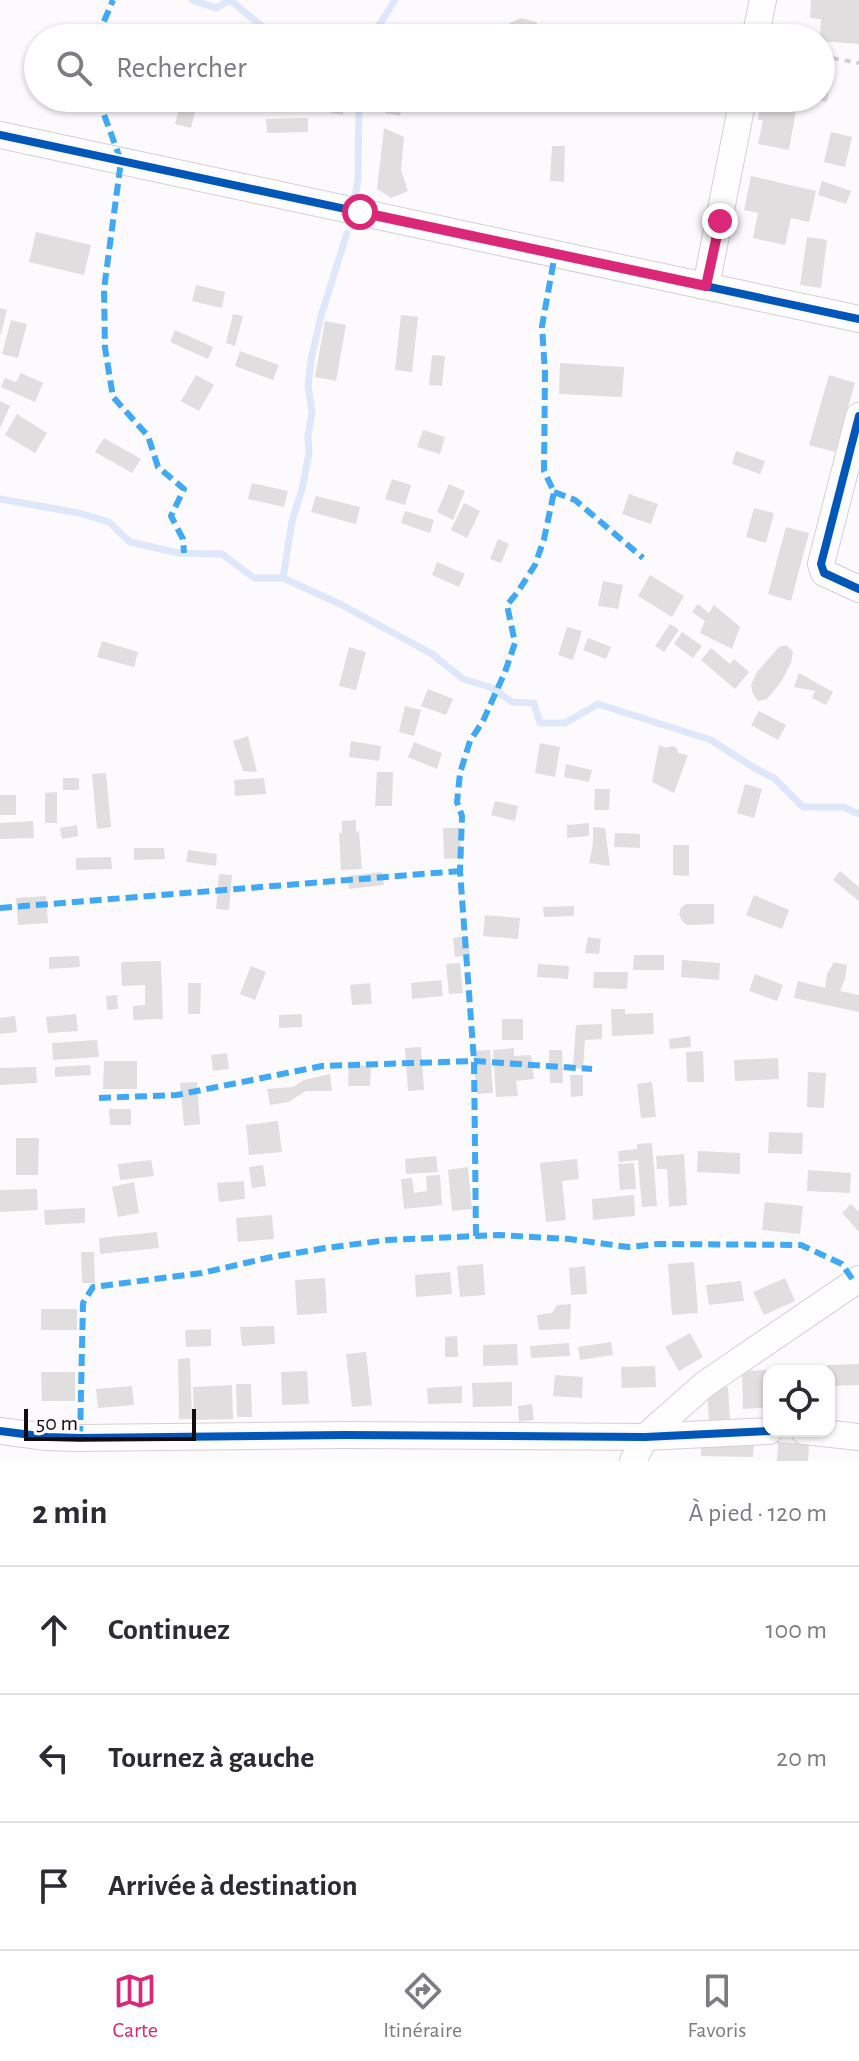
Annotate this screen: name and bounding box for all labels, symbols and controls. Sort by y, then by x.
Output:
search box [24,24,835,112]
icon: search [52,46,96,90]
text: Rechercher [116,53,247,83]
route start [342,194,378,230]
route end [702,203,738,239]
map controls [763,1365,835,1437]
button: locate [763,1365,835,1437]
scale bar [24,1405,196,1441]
text: 50 m [36,1412,78,1434]
text: 2 min [32,1496,107,1530]
text: À pied · 120 m [689,1500,827,1526]
icon: ahead [32,1608,76,1652]
text: Continuez [108,1615,230,1645]
text: 100 m [766,1617,827,1643]
icon: left [32,1736,76,1780]
text: Tournez à gauche [108,1743,315,1773]
text: 20 m [776,1745,827,1771]
icon: arrive [32,1864,76,1908]
text: Arrivée à destination [108,1871,358,1901]
tab: Carte [113,1969,158,2043]
tab: Itinéraire [383,1969,462,2043]
tab: Favoris [687,1969,746,2043]

